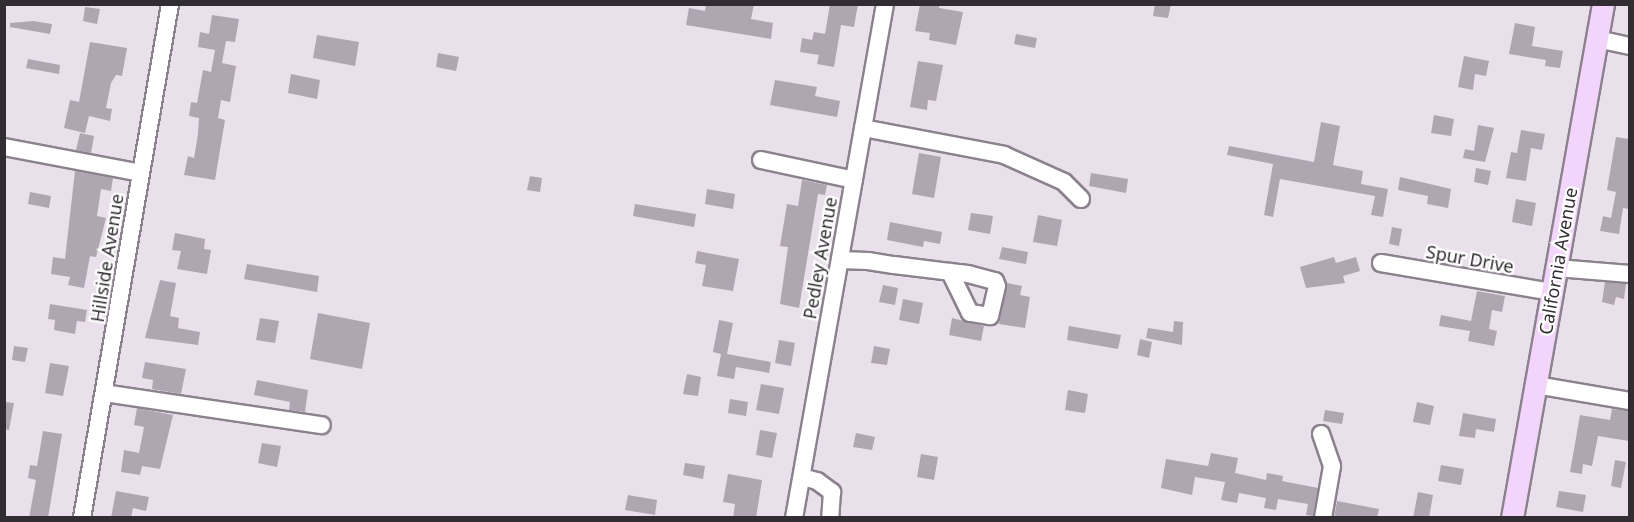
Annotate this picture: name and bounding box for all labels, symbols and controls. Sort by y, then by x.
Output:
street label: California Avenue [1534,186,1582,336]
street label: Hillside Avenue [86,192,128,324]
street label: Pedley Avenue [799,195,841,321]
street label: Spur Drive [1424,241,1516,277]

